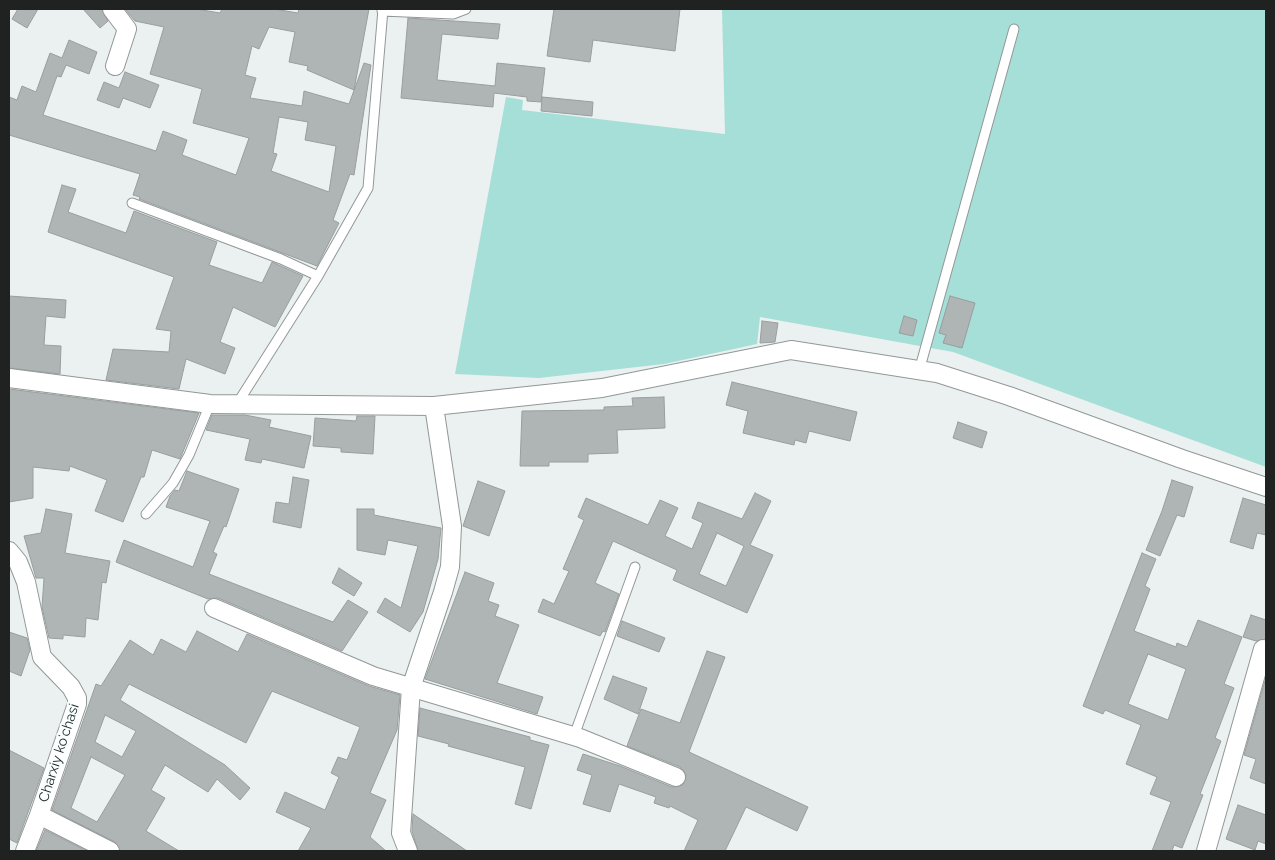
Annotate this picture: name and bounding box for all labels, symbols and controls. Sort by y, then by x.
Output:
street label: Charxiy koʻchasi [35,702,83,804]

